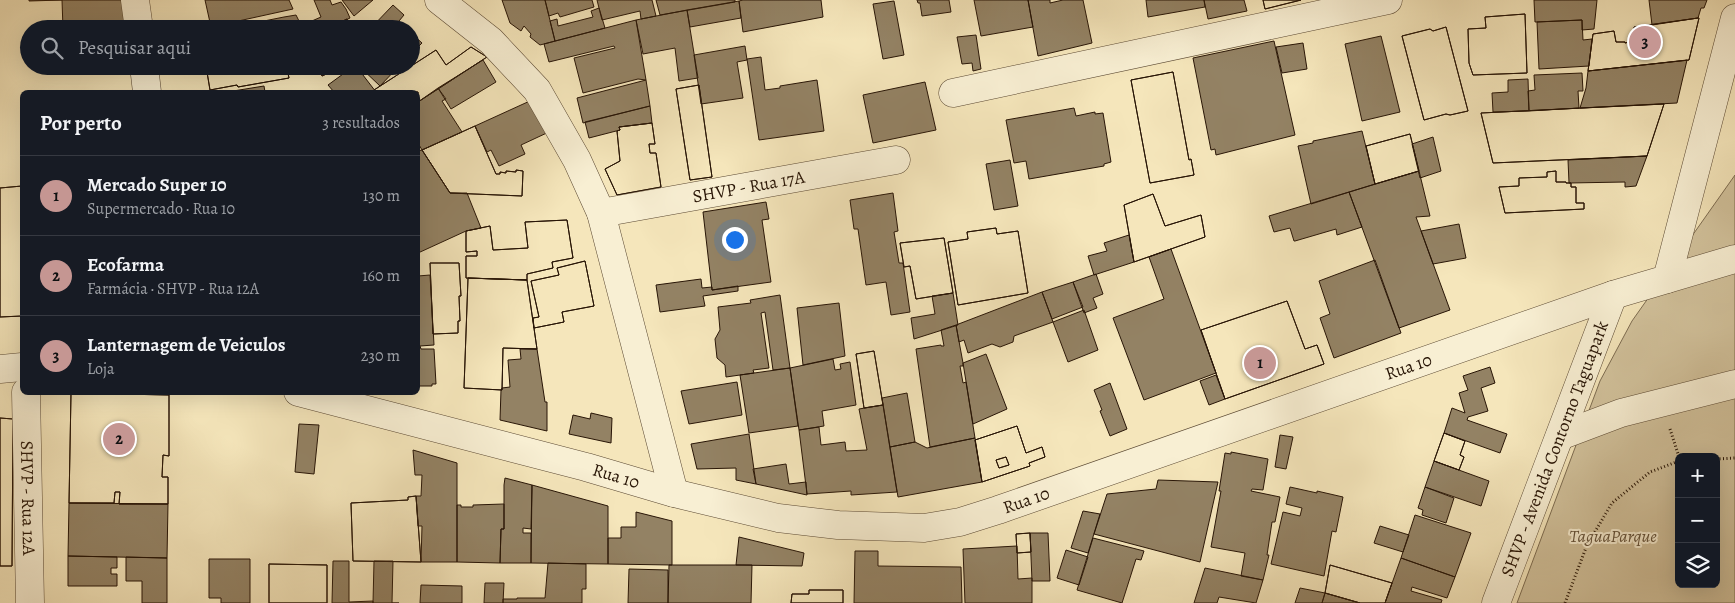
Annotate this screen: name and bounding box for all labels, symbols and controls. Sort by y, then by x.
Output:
search box [20,20,420,75]
pin: 3 [1629,23,1661,61]
icon: search [38,34,66,62]
text: Pesquisar aqui [78,35,191,61]
text: Por perto [40,109,122,137]
text: 3 resultados [322,112,400,134]
street label: SHVP - Rua 17A [691,165,807,208]
text: Mercado Super 10 [87,172,227,198]
text: 1 [53,185,59,207]
text: 130 m [363,185,400,207]
text: Supermercado · Rua 10 [87,198,235,220]
your location [722,227,748,253]
text: Ecofarma [87,252,164,278]
text: 2 [52,265,60,287]
text: 160 m [362,265,400,287]
text: Farmácia · SHVP - Rua 12A [87,278,259,300]
street label: SHVP - Avenida Contorno Taguapark [1495,317,1614,580]
text: Lanternagem de Veiculos [87,332,286,358]
pin: 1 [1244,344,1276,382]
text: 3 [53,345,59,367]
text: 230 m [361,345,400,367]
street label: Rua 10 [1382,347,1435,386]
text: Loja [87,358,115,380]
pin: 2 [103,420,135,458]
street label: SHVP - Rua 12A [15,440,41,556]
map controls [1675,453,1720,588]
button: + [1675,453,1720,498]
street label: Rua 10 [590,458,643,494]
street label: Rua 10 [1000,481,1053,519]
button: − [1675,498,1720,543]
park label: TaguaParque [1569,524,1657,548]
button: layers [1675,543,1720,588]

